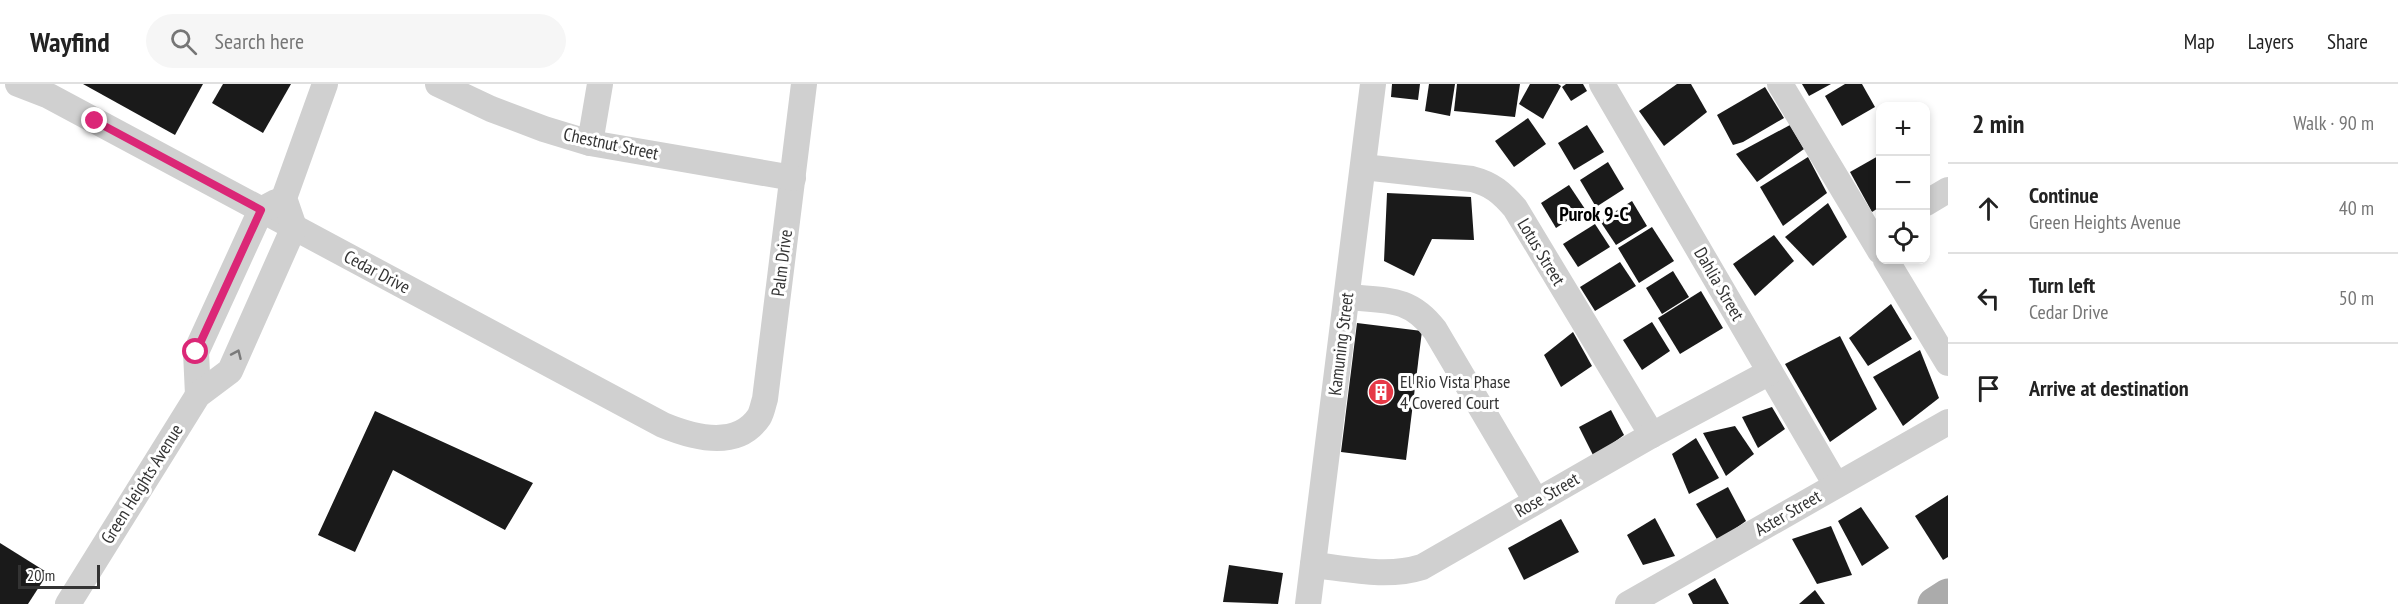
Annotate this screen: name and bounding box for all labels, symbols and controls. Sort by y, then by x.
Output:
search box [146,14,566,68]
text: Wayfind [30,23,110,60]
icon: search [167,25,200,58]
text: Search here [215,27,304,55]
text: Map [2184,28,2215,55]
text: Layers [2248,28,2294,55]
text: Share [2327,28,2368,55]
map controls [1876,102,1930,264]
button: + [1876,102,1930,156]
route end [81,107,107,133]
text: 2 min [1972,107,2025,140]
text: Walk · 90 m [2293,110,2374,136]
street label: Chestnut Street [562,122,661,165]
button: − [1876,156,1930,210]
text: Continue [2029,181,2099,209]
icon: ahead [1972,192,2005,225]
text: 40 m [2339,195,2374,221]
district label: Purok 9-C [1559,201,1629,227]
text: Green Heights Avenue [2029,209,2181,235]
button: locate [1876,210,1930,264]
street label: Lotus Street [1512,214,1570,290]
street label: Palm Drive [766,228,797,298]
street label: Dahlia Street [1689,243,1750,325]
street label: Cedar Drive [340,245,414,299]
text: Turn left [2029,271,2095,299]
icon: left [1972,282,2005,315]
text: 50 m [2339,285,2374,311]
street label: Kamuning Street [1323,291,1358,397]
text: Cedar Drive [2029,299,2109,325]
route start [182,338,208,364]
one-way arrow [230,349,242,360]
place label: El Rio Vista Phase 4 Covered Court [1400,370,1510,414]
icon: arrive [1972,372,2005,405]
text: Arrive at destination [2029,374,2189,402]
building icon: El Rio Vista Phase 4 Covered Court [1366,377,1396,407]
street label: Green Heights Avenue [96,420,188,548]
street label: Rose Street [1511,467,1583,522]
street label: Aster Street [1750,484,1825,541]
scale bar [18,562,100,590]
text: 20 m [27,565,55,585]

